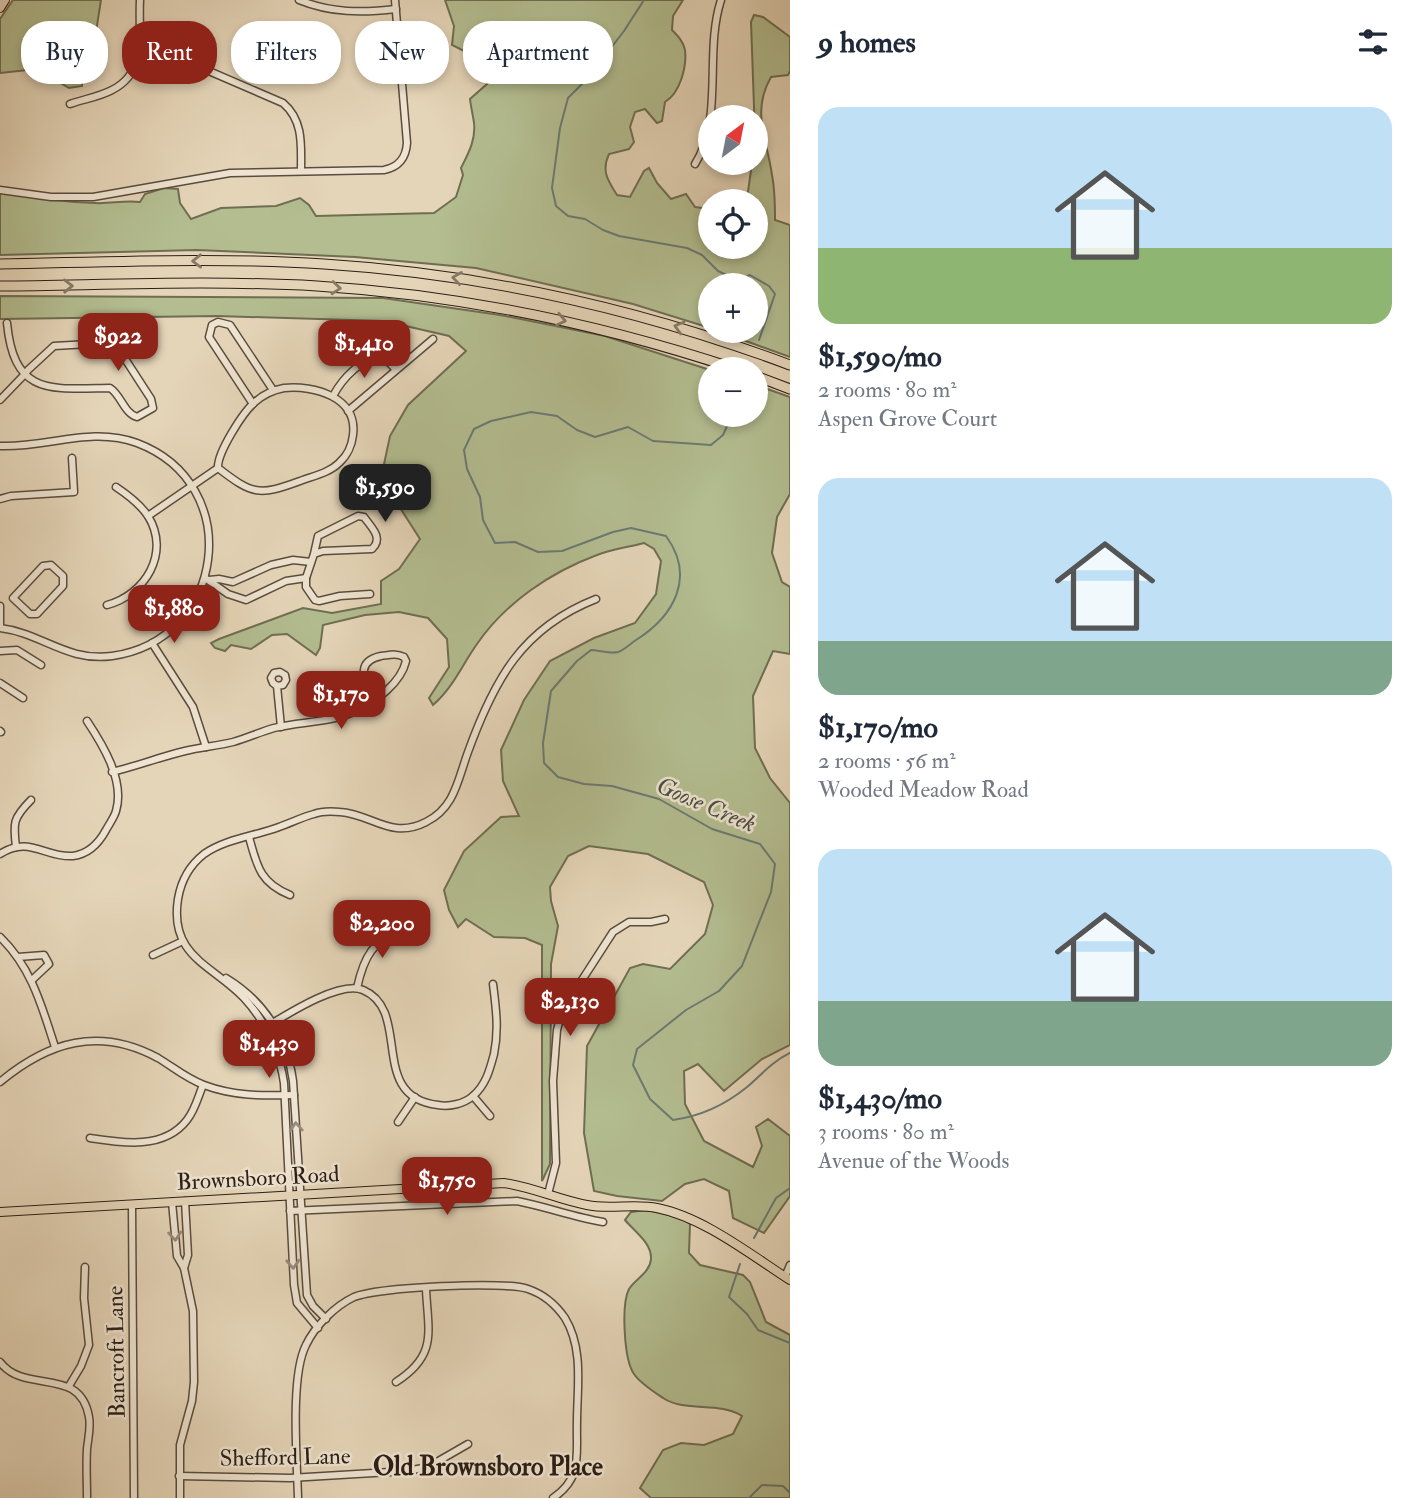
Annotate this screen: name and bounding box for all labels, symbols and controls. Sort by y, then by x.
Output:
chip: Buy [21,21,108,84]
chip: Rent [122,21,217,84]
chip: Filters [231,21,341,84]
chip: New [355,21,449,84]
chip: Apartment [463,21,613,84]
icon: filters [1354,23,1392,61]
text: 9 homes [818,24,916,61]
north arrow [698,105,768,175]
map controls [698,105,768,427]
icon: home [1042,152,1168,278]
button: locate [698,189,768,259]
one-way arrow [191,254,202,269]
one-way arrow [451,271,463,286]
button: + [698,273,768,343]
one-way arrow [63,278,74,293]
one-way arrow [330,280,341,295]
one-way arrow [555,312,567,326]
pin: $922 [77,314,159,373]
pin: $1,410 [307,320,421,380]
one-way arrow [674,320,686,335]
text: $922 [94,321,142,350]
text: $1,410 [334,328,394,357]
text: $1,590/mo [818,338,942,375]
button: − [698,357,768,427]
text: 2 rooms · 80 m² [818,375,957,404]
text: Aspen Grove Court [818,404,997,433]
pin: $1,590 [328,464,442,524]
text: $1,590 [355,472,415,501]
icon: home [1042,523,1168,649]
pin: $1,880 [117,586,231,645]
text: $1,880 [144,593,204,622]
pin: $1,170 [284,672,398,731]
text: $1,170 [312,679,370,708]
text: $1,170/mo [818,709,938,746]
text: 2 rooms · 56 m² [818,746,956,775]
water label: Goose Creek [652,770,760,840]
text: Wooded Meadow Road [818,775,1029,804]
icon: home [1042,894,1168,1020]
pin: $2,200 [325,900,439,960]
text: $2,200 [349,908,415,937]
pin: $2,130 [513,978,627,1038]
text: $2,130 [541,986,599,1015]
pin: $1,430 [212,1020,326,1080]
text: $1,430 [239,1028,299,1057]
text: $1,430/mo [818,1080,942,1117]
text: 3 rooms · 80 m² [818,1117,954,1146]
one-way arrow [289,1121,304,1132]
text: Avenue of the Woods [818,1146,1009,1175]
pin: $1,750 [390,1158,504,1217]
street label: Brownsboro Road [176,1159,340,1197]
text: $1,750 [418,1165,476,1194]
one-way arrow [167,1231,182,1242]
one-way arrow [285,1259,300,1270]
street label: Bancroft Lane [100,1285,132,1419]
street label: Shefford Lane [219,1441,351,1473]
district label: Old Brownsboro Place [373,1451,603,1483]

